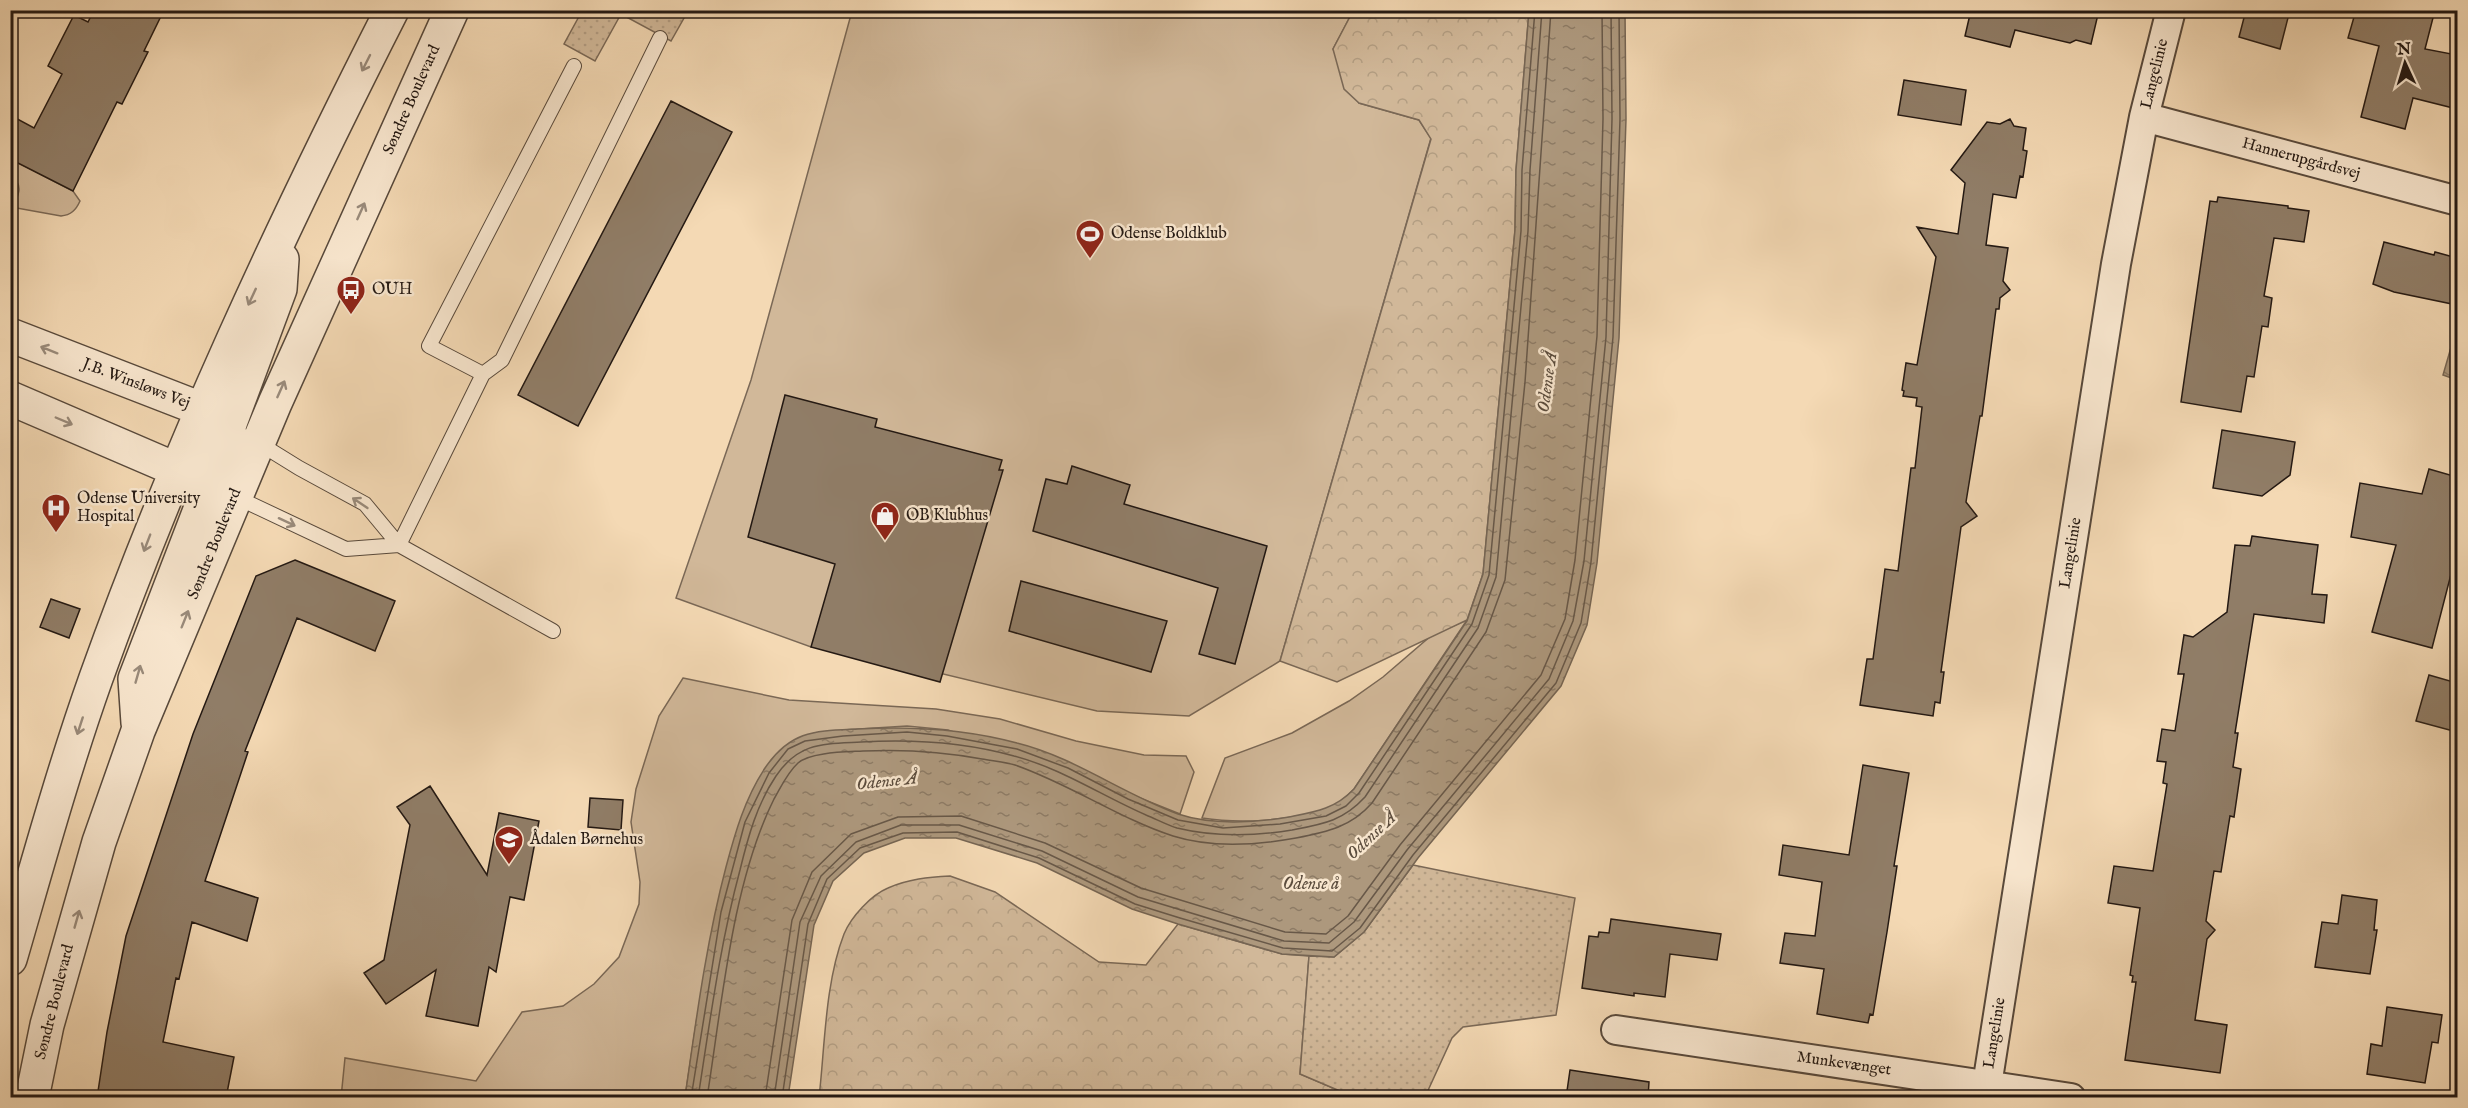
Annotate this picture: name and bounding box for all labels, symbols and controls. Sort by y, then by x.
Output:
north arrow [2375,33,2435,93]
street label: Langelinie [2137,37,2173,111]
text: N [2395,40,2412,61]
street label: Søndre Boulevard [379,42,445,158]
one-way arrow [359,53,371,71]
street label: Hannerupgårdsvej [2240,134,2362,184]
one-way arrow [356,203,368,221]
sports icon: Odense Boldklub [1074,218,1106,260]
place label: Odense Boldklub [1111,224,1227,244]
bus stop icon: OUH [335,274,367,316]
place label: OUH [372,280,413,300]
one-way arrow [246,288,257,306]
one-way arrow [40,344,58,355]
water label: Odense Å [1531,349,1564,414]
street label: J.B. Winsløws Vej [77,354,193,414]
one-way arrow [276,380,287,398]
one-way arrow [55,416,73,427]
street label: Søndre Boulevard [184,485,247,602]
place label: Odense University Hospital [77,489,201,527]
hospital icon: Odense University Hospital [40,492,72,534]
one-way arrow [352,496,369,508]
shop icon: OB Klubhus [869,500,901,542]
place label: OB Klubhus [906,506,988,526]
one-way arrow [278,516,296,528]
street label: Langelinie [2056,516,2086,590]
one-way arrow [141,533,152,552]
one-way arrow [180,610,191,629]
one-way arrow [133,665,144,684]
one-way arrow [74,716,85,735]
water label: Odense Å [855,766,920,797]
water label: Odense Å [1341,805,1403,865]
school or university icon: Ådalen Børnehus [493,824,525,866]
place label: Ådalen Børnehus [529,828,644,850]
water label: Odense å [1283,873,1339,896]
one-way arrow [72,910,83,929]
street label: Søndre Boulevard [31,942,79,1062]
street label: Langelinie [1980,996,2010,1070]
street label: Munkevænget [1796,1047,1893,1081]

